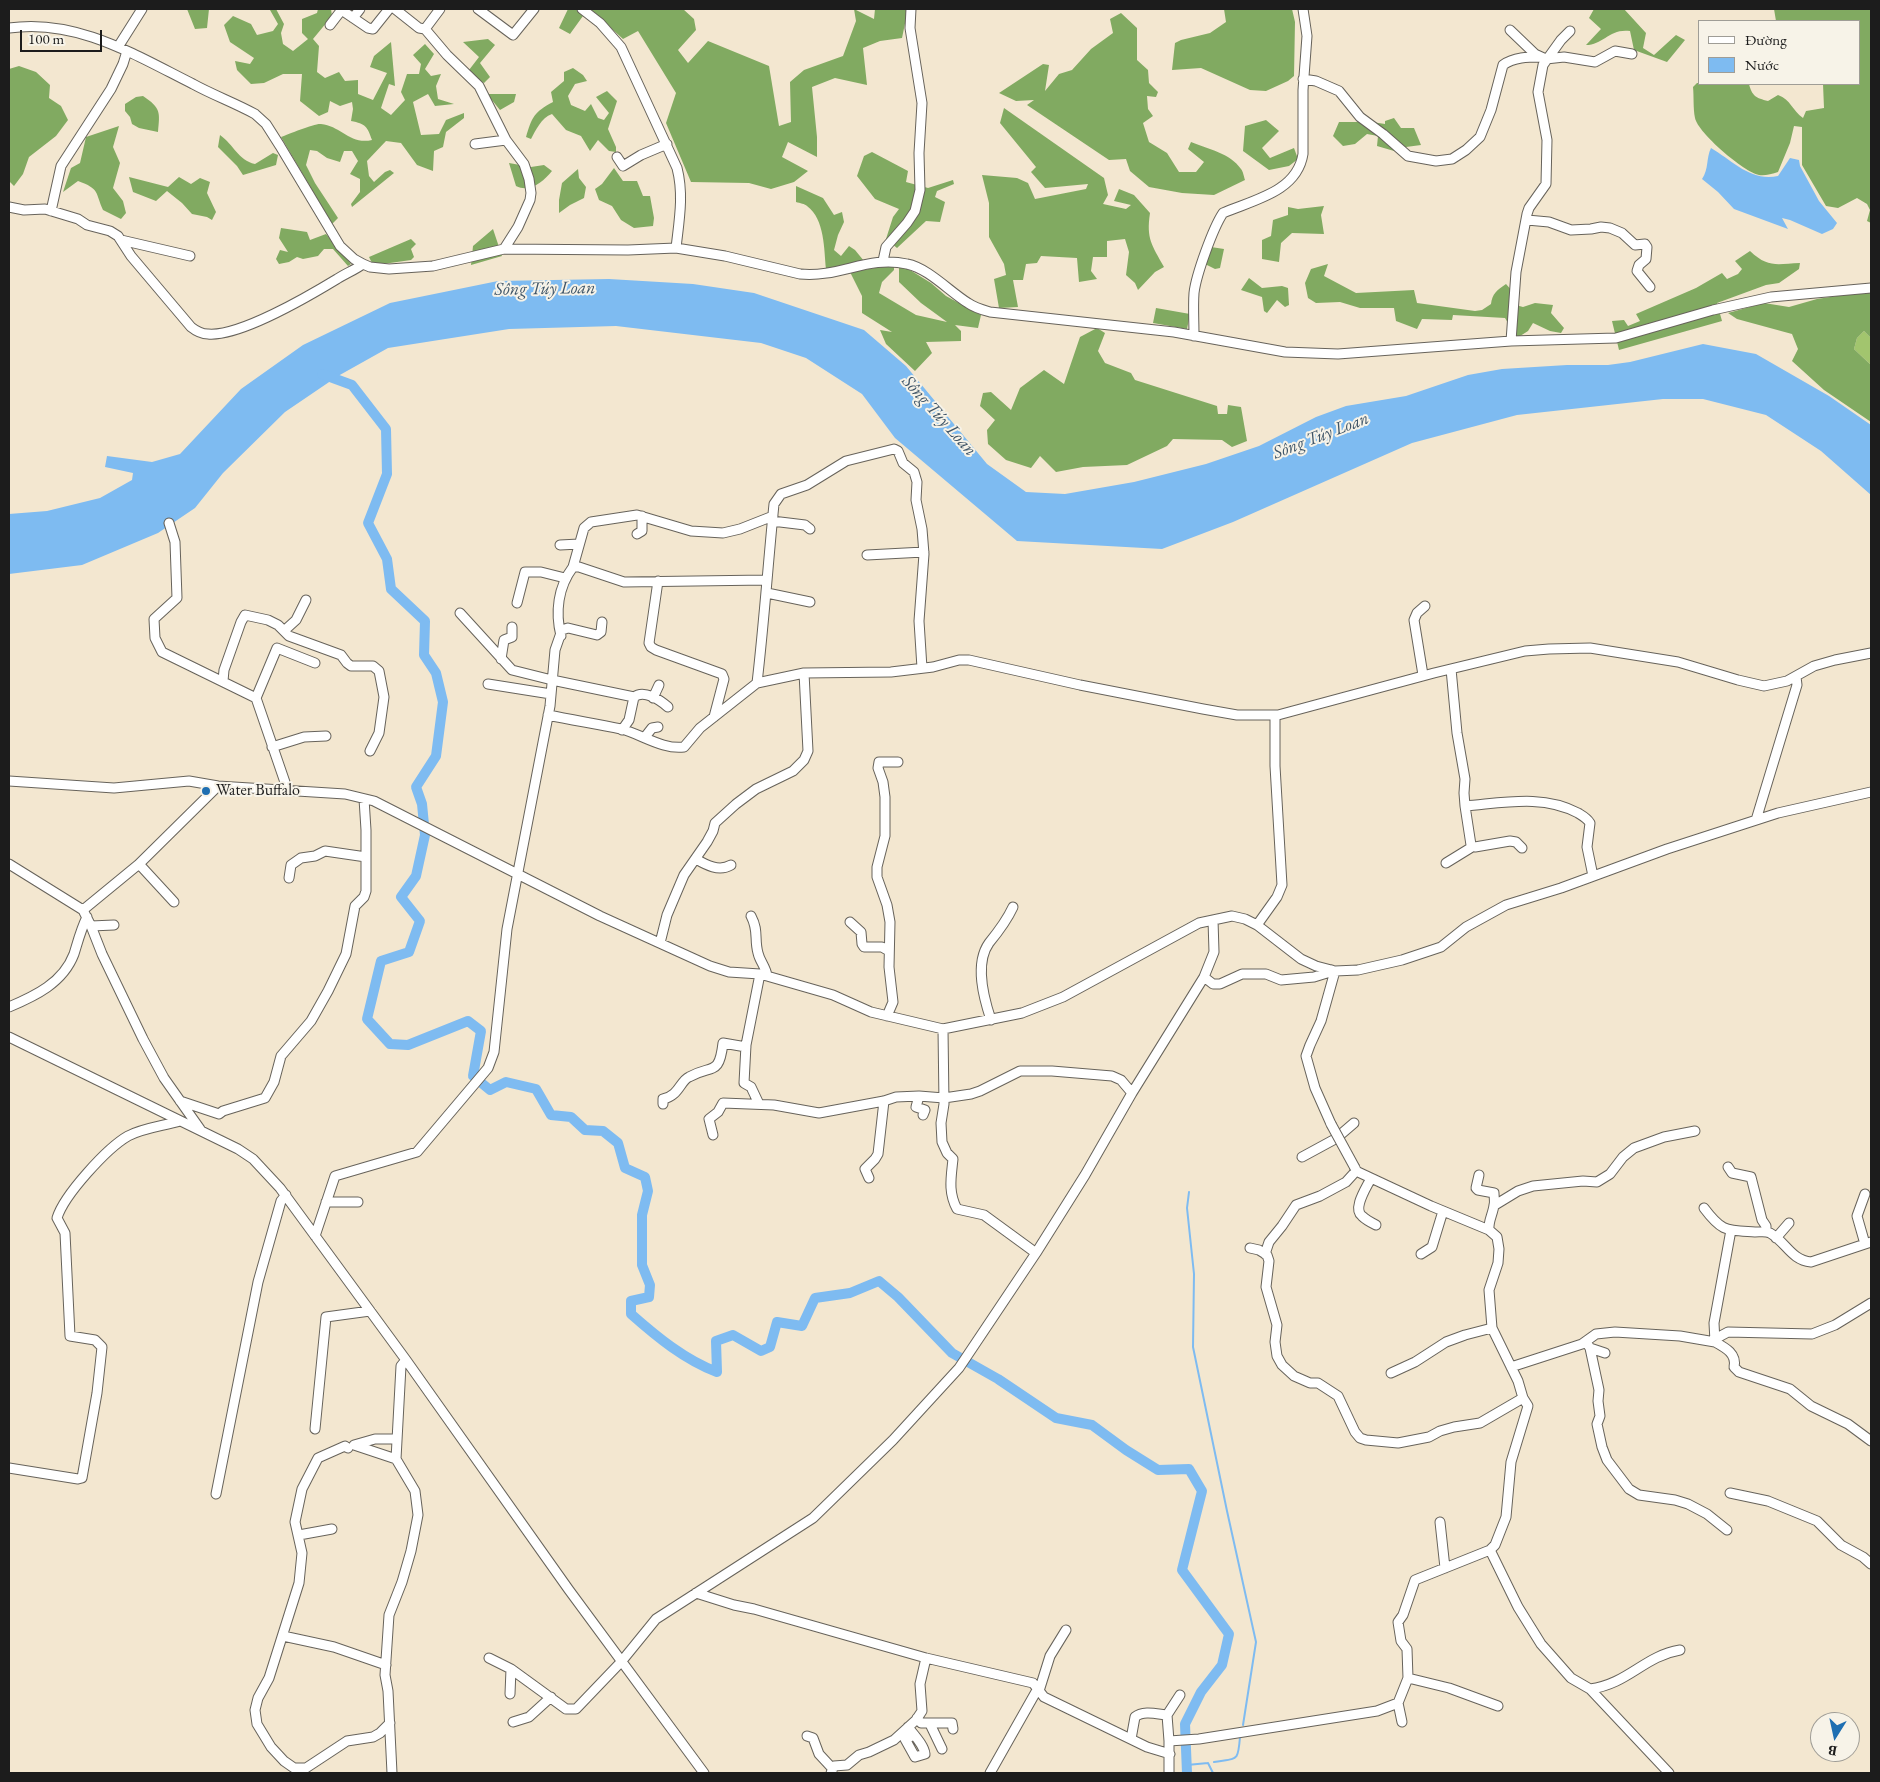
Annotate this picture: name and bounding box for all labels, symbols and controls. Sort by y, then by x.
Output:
scale bar [22,20,105,52]
legend [1698,20,1860,85]
text: 100 m [28,29,64,48]
text: Đường [1745,30,1787,49]
text: Nước [1745,55,1779,74]
water label: Sông Túy Loan [494,277,596,301]
water label: Sông Túy Loan [897,371,981,461]
water label: Sông Túy Loan [1270,408,1372,464]
place label: Water Buffalo [216,781,300,801]
marker: Water Buffalo [200,785,212,797]
north arrow [1810,1712,1860,1762]
text: B [1827,1741,1838,1760]

